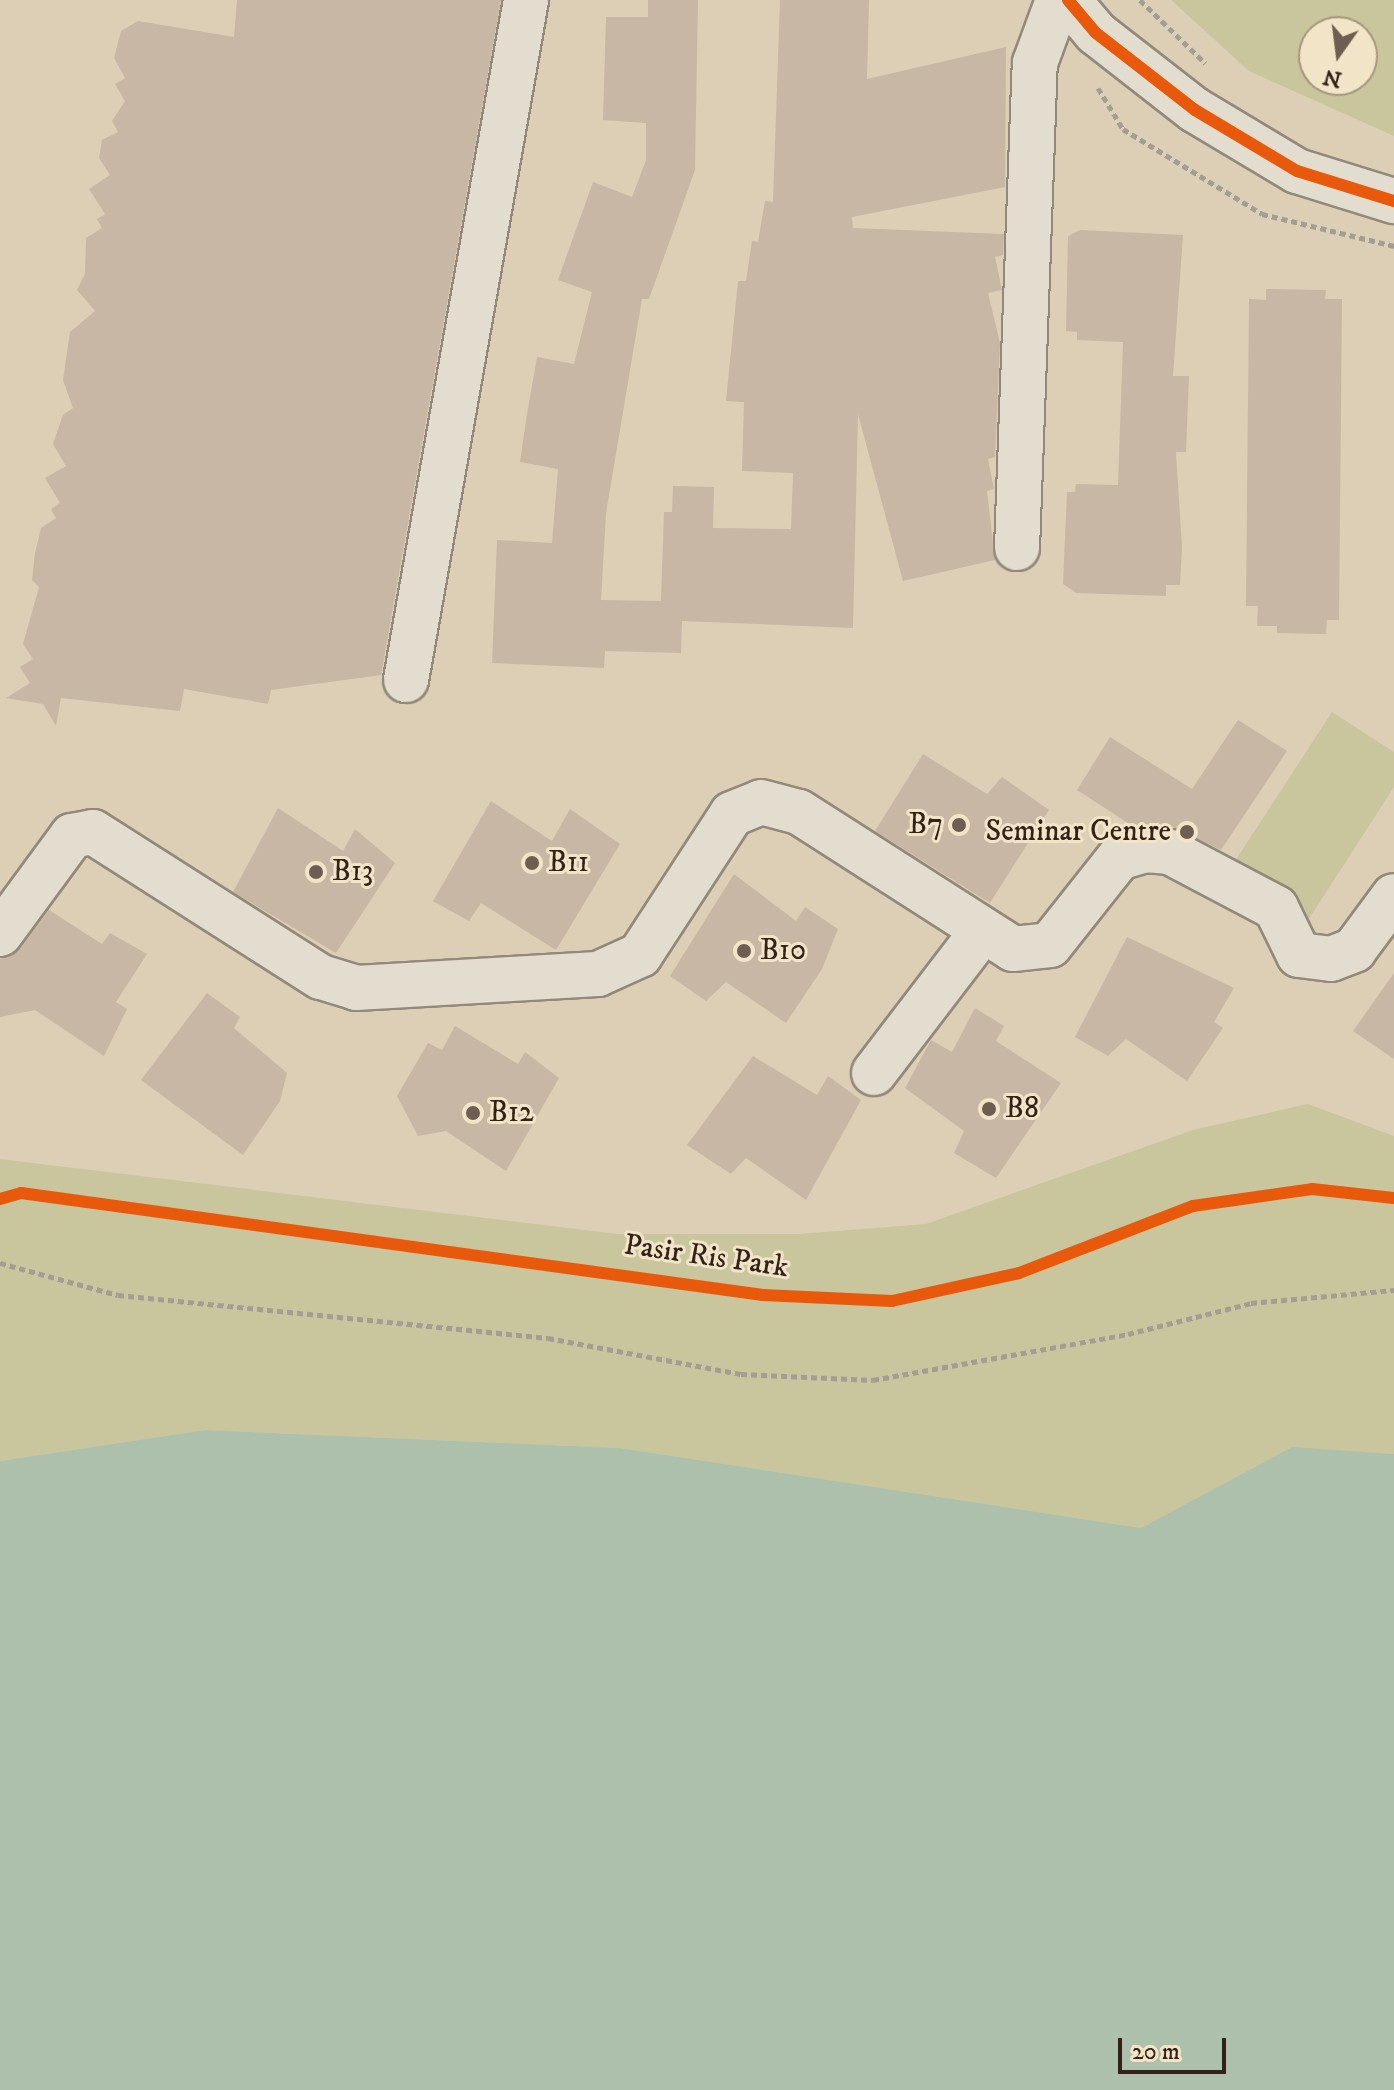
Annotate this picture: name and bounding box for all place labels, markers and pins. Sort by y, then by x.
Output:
place label: B7 [908,807,943,843]
place label: Seminar Centre [985,814,1171,850]
marker: B7 [950,816,968,834]
marker: Seminar Centre [1178,823,1196,841]
place label: B11 [548,845,589,881]
place label: B13 [332,854,373,890]
marker: B11 [523,854,541,872]
marker: B13 [307,863,325,881]
place label: B10 [760,933,806,969]
marker: B10 [735,942,753,960]
place label: B8 [1005,1091,1039,1127]
place label: B12 [489,1095,534,1131]
marker: B8 [980,1100,998,1118]
marker: B12 [464,1104,482,1122]

